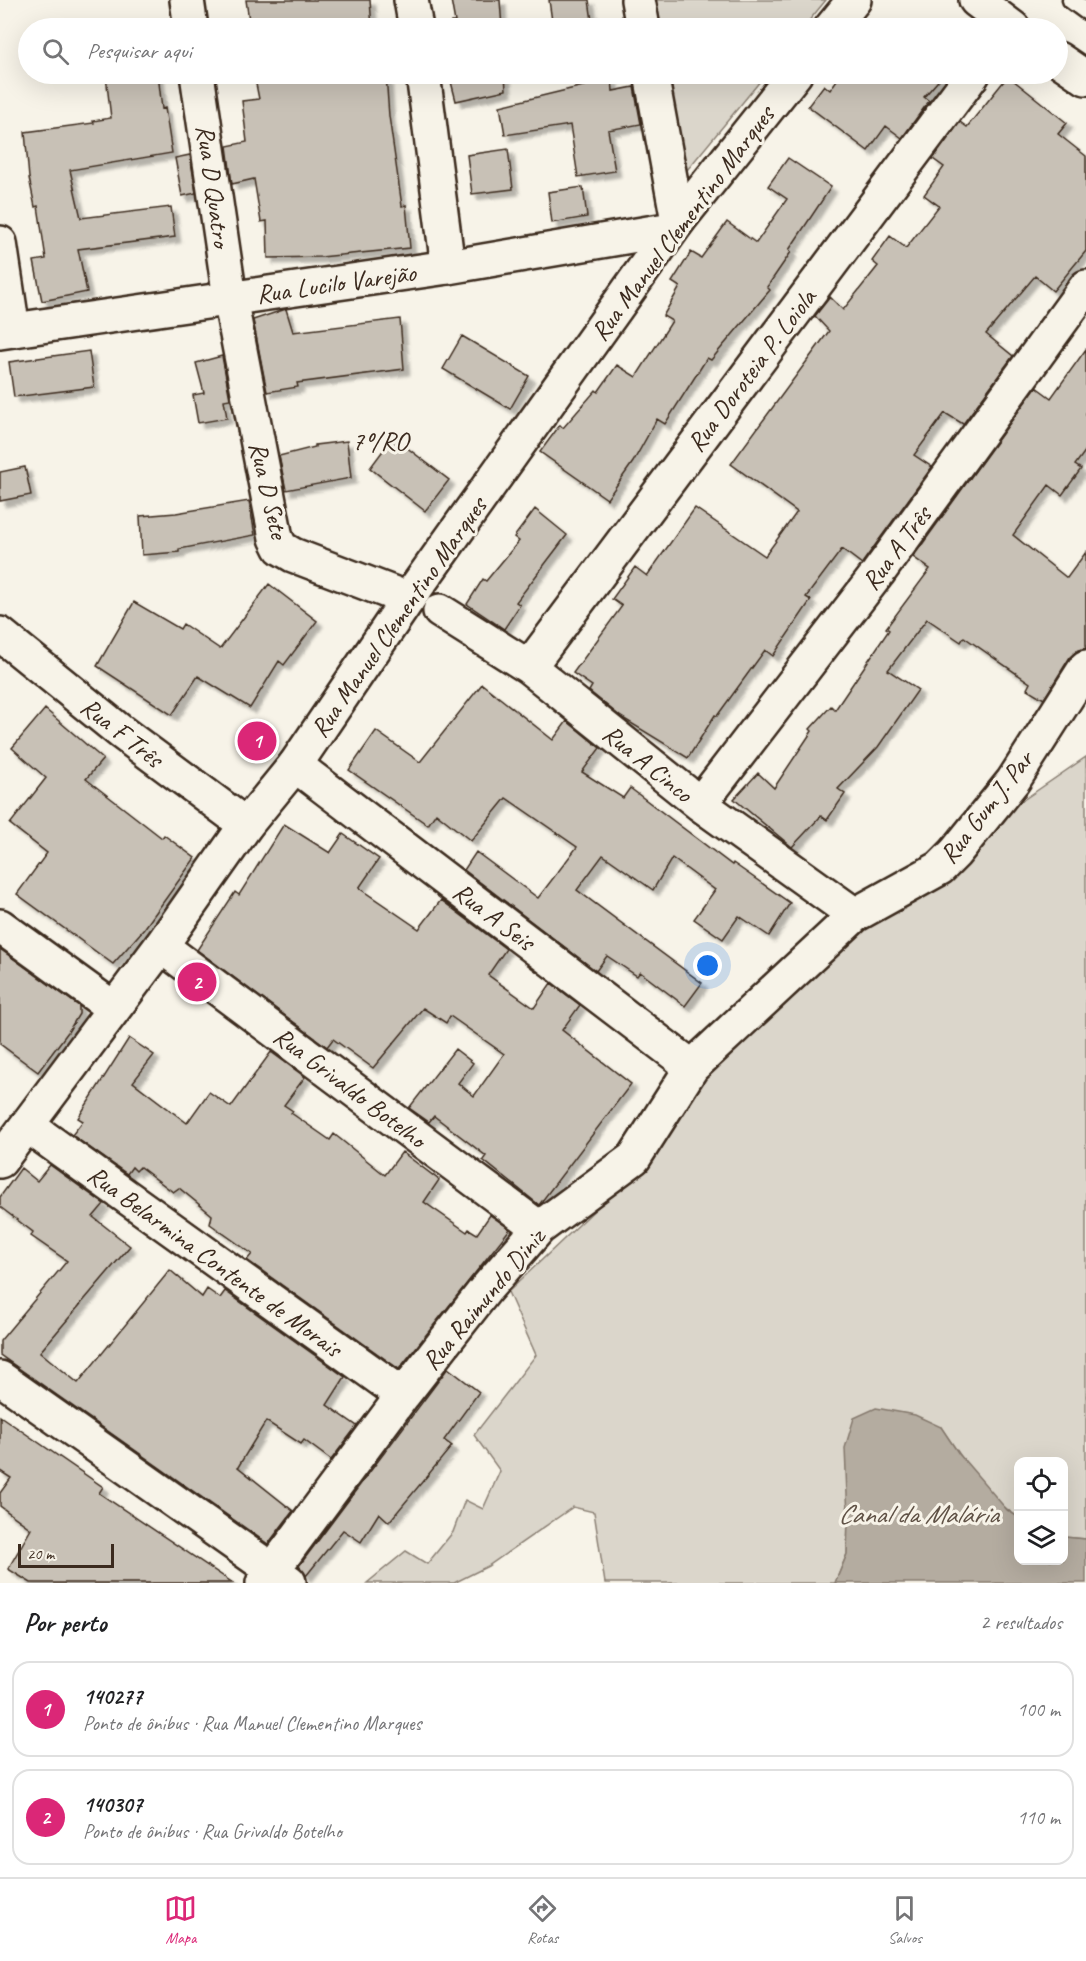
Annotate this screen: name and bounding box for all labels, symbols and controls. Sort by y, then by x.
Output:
search box [18,18,1068,84]
icon: search [39,35,72,68]
text: Pesquisar aqui [87,37,192,65]
street label: Rua Manuel Clementino Marques [583,98,783,347]
street label: Rua D Quatro [189,123,239,252]
street label: Rua Lucilo Varejão [254,256,420,311]
street label: Rua Doroteia P. Loiola [679,281,824,458]
district label: 7º/RO [352,424,411,458]
street label: Rua D Sete [241,439,296,544]
street label: Rua Manuel Clementino Marques [303,489,495,744]
street label: Rua A Três [854,498,940,597]
street label: Rua F Três [74,690,171,776]
street label: Rua A Cinco [596,717,701,811]
pin: 1 [238,718,276,764]
street label: Rua Gum J. Par [932,742,1042,870]
street label: Rua A Seis [446,875,543,959]
your location [693,951,722,980]
pin: 2 [178,960,216,1004]
street label: Rua Grivaldo Botelho [267,1019,435,1157]
street label: Rua Belarmina Contente de Morais [81,1158,350,1366]
street label: Rua Raimundo Diniz [415,1220,554,1377]
map controls [1014,1457,1068,1565]
button: locate [1014,1457,1068,1511]
water label: Canal da Malária [838,1497,1000,1531]
button: layers [1014,1511,1068,1565]
scale bar [18,1541,114,1568]
text: 20 m [27,1544,54,1564]
text: Por perto [24,1606,106,1639]
text: 2 resultados [980,1610,1062,1635]
text: 140277 [83,1683,142,1711]
text: 1 [41,1697,50,1722]
text: 100 m [1017,1697,1060,1722]
text: Ponto de ônibus · Rua Manuel Clementino Marques [83,1711,421,1736]
text: 140307 [83,1791,142,1819]
text: 2 [41,1805,50,1830]
text: 110 m [1017,1805,1060,1830]
text: Ponto de ônibus · Rua Grivaldo Botelho [83,1819,342,1844]
tab: Mapa [164,1892,197,1948]
tab: Rotas [526,1892,559,1948]
tab: Salvos [888,1892,922,1948]

